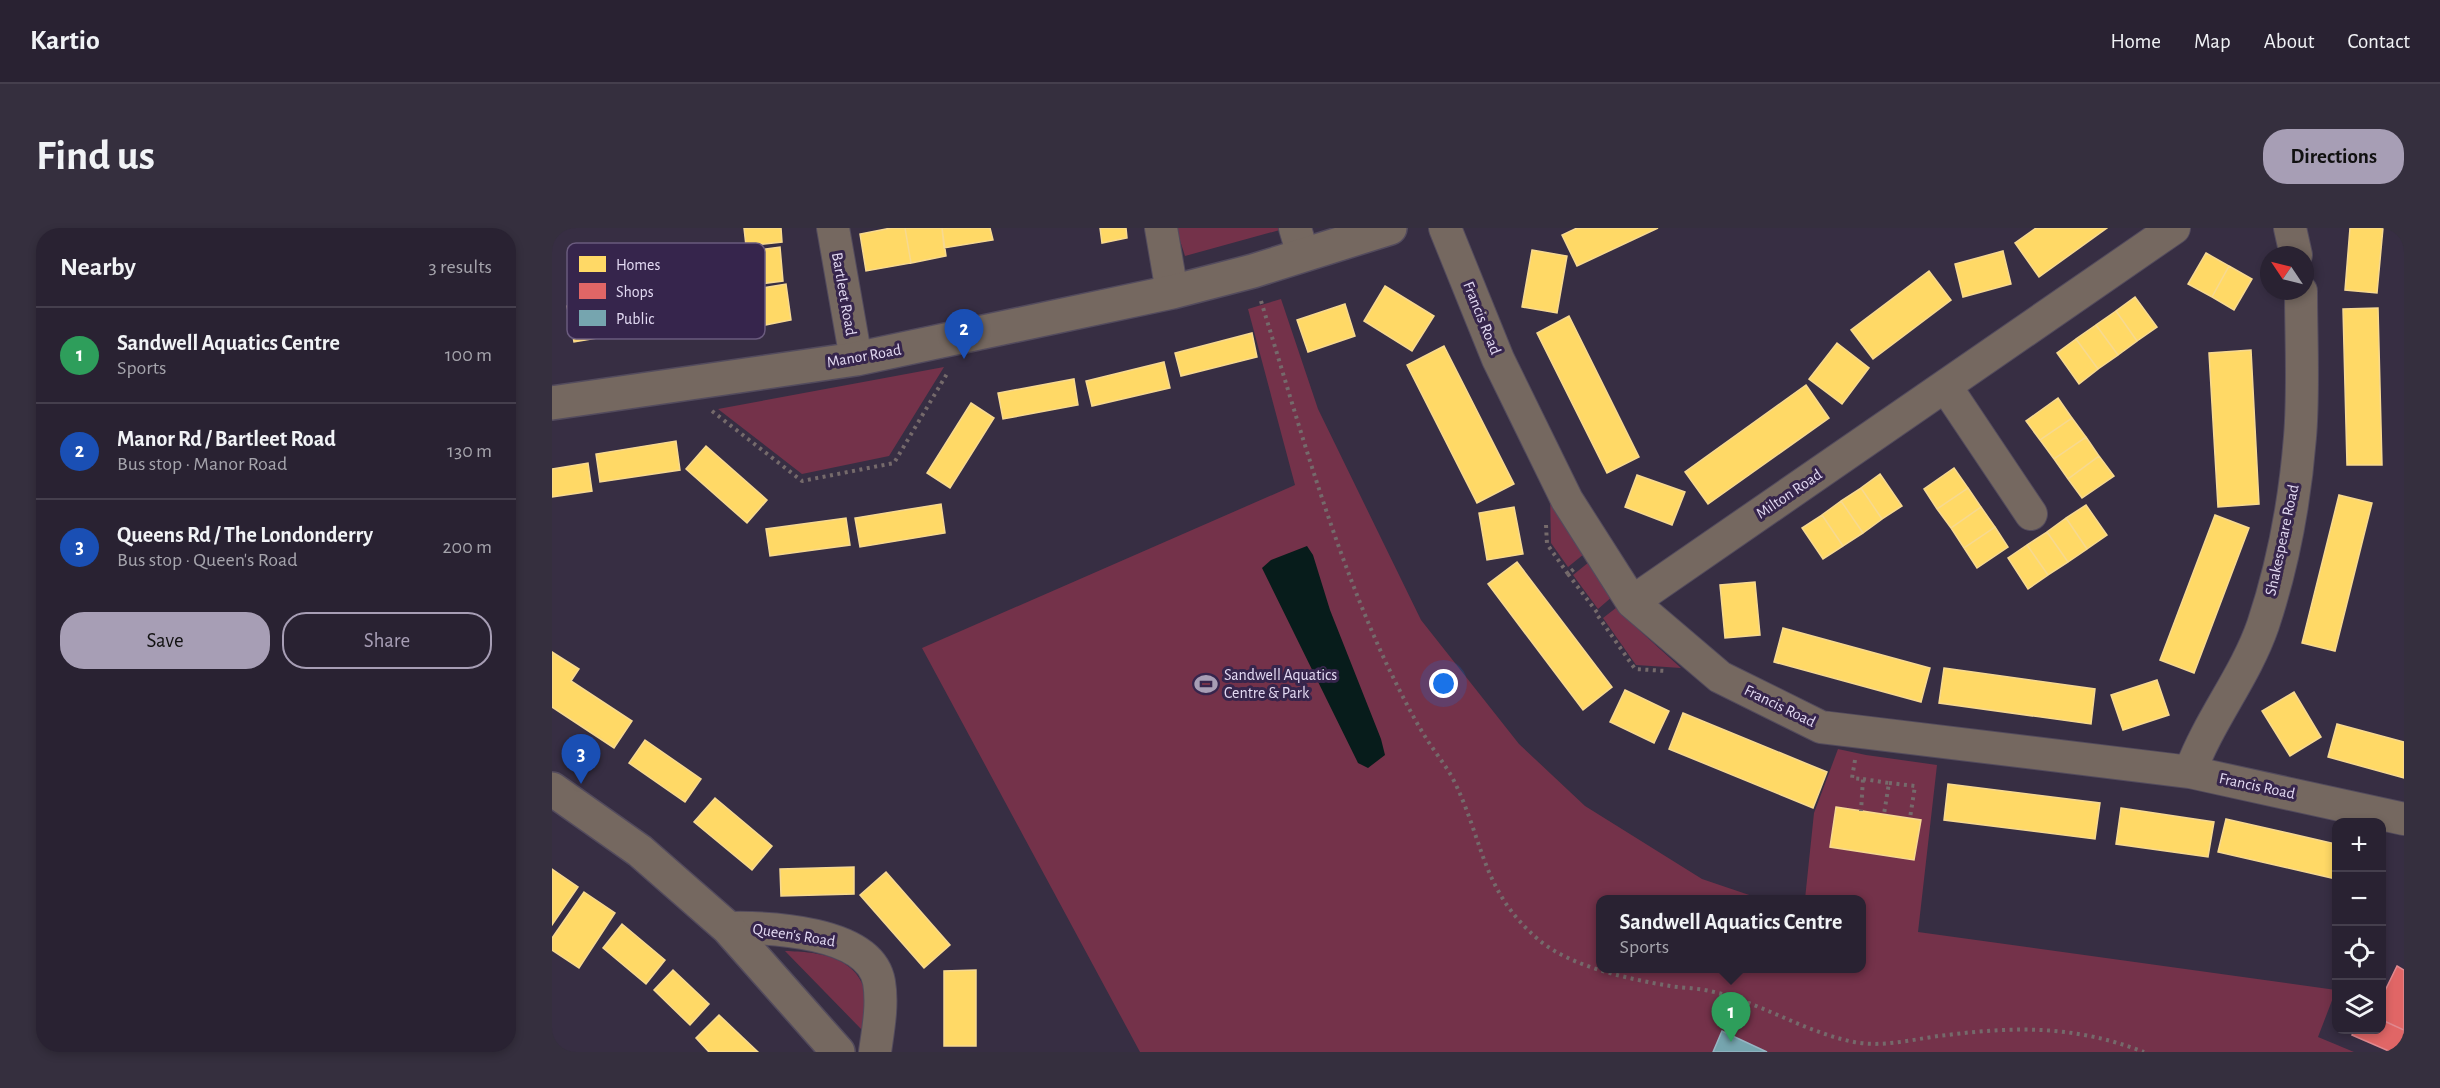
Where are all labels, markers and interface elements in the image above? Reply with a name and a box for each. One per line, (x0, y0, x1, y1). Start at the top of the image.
text: Kartio (30, 27, 100, 55)
text: Home (2110, 31, 2161, 52)
text: Map (2194, 31, 2231, 52)
text: About (2264, 31, 2314, 52)
text: Contact (2347, 31, 2410, 52)
button: Directions (2263, 129, 2404, 184)
text: Find us (36, 135, 155, 177)
legend (567, 243, 765, 339)
north arrow (2260, 246, 2314, 300)
street label: Bartleet Road (829, 251, 859, 337)
text: Nearby (60, 254, 136, 280)
text: 3 results (428, 257, 492, 277)
text: Homes (616, 257, 660, 273)
street label: Francis Road (1460, 279, 1504, 357)
text: Shops (616, 284, 654, 300)
pin: 2 (944, 310, 984, 359)
text: Public (616, 311, 654, 327)
text: Sandwell Aquatics Centre (117, 332, 340, 354)
street label: Manor Road (826, 342, 902, 370)
text: 1 (76, 345, 83, 365)
text: 100 m (445, 345, 492, 365)
text: Sports (117, 358, 166, 378)
text: Manor Rd / Bartleet Road (117, 428, 336, 450)
text: 2 (75, 441, 84, 461)
text: 130 m (447, 441, 492, 461)
text: Bus stop · Manor Road (117, 454, 287, 474)
street label: Milton Road (1753, 466, 1825, 522)
street label: Shakespeare Road (2262, 483, 2302, 597)
text: Queens Rd / The Londonderry (117, 524, 373, 546)
text: 3 (75, 537, 84, 557)
text: 200 m (442, 537, 492, 557)
text: Bus stop · Queen's Road (117, 550, 298, 570)
button: Save (60, 612, 270, 669)
button: Share (282, 612, 492, 669)
place label: Sandwell Aquatics Centre & Park (1224, 667, 1337, 701)
your location (1429, 669, 1458, 698)
sports icon: Sandwell Aquatics Centre & Park (1193, 671, 1219, 697)
street label: Francis Road (1742, 682, 1818, 730)
pin: 3 (561, 734, 600, 784)
street label: Francis Road (2218, 770, 2296, 802)
map controls (2332, 818, 2386, 1034)
button: + (2332, 818, 2386, 872)
button: − (2332, 872, 2386, 926)
popup (1596, 895, 1866, 973)
text: Sandwell Aquatics Centre (1620, 911, 1842, 933)
street label: Queen's Road (751, 921, 836, 950)
button: locate (2332, 926, 2386, 980)
text: Sports (1620, 937, 1669, 957)
button: layers (2332, 980, 2386, 1034)
pin: 1 (1712, 992, 1750, 1042)

